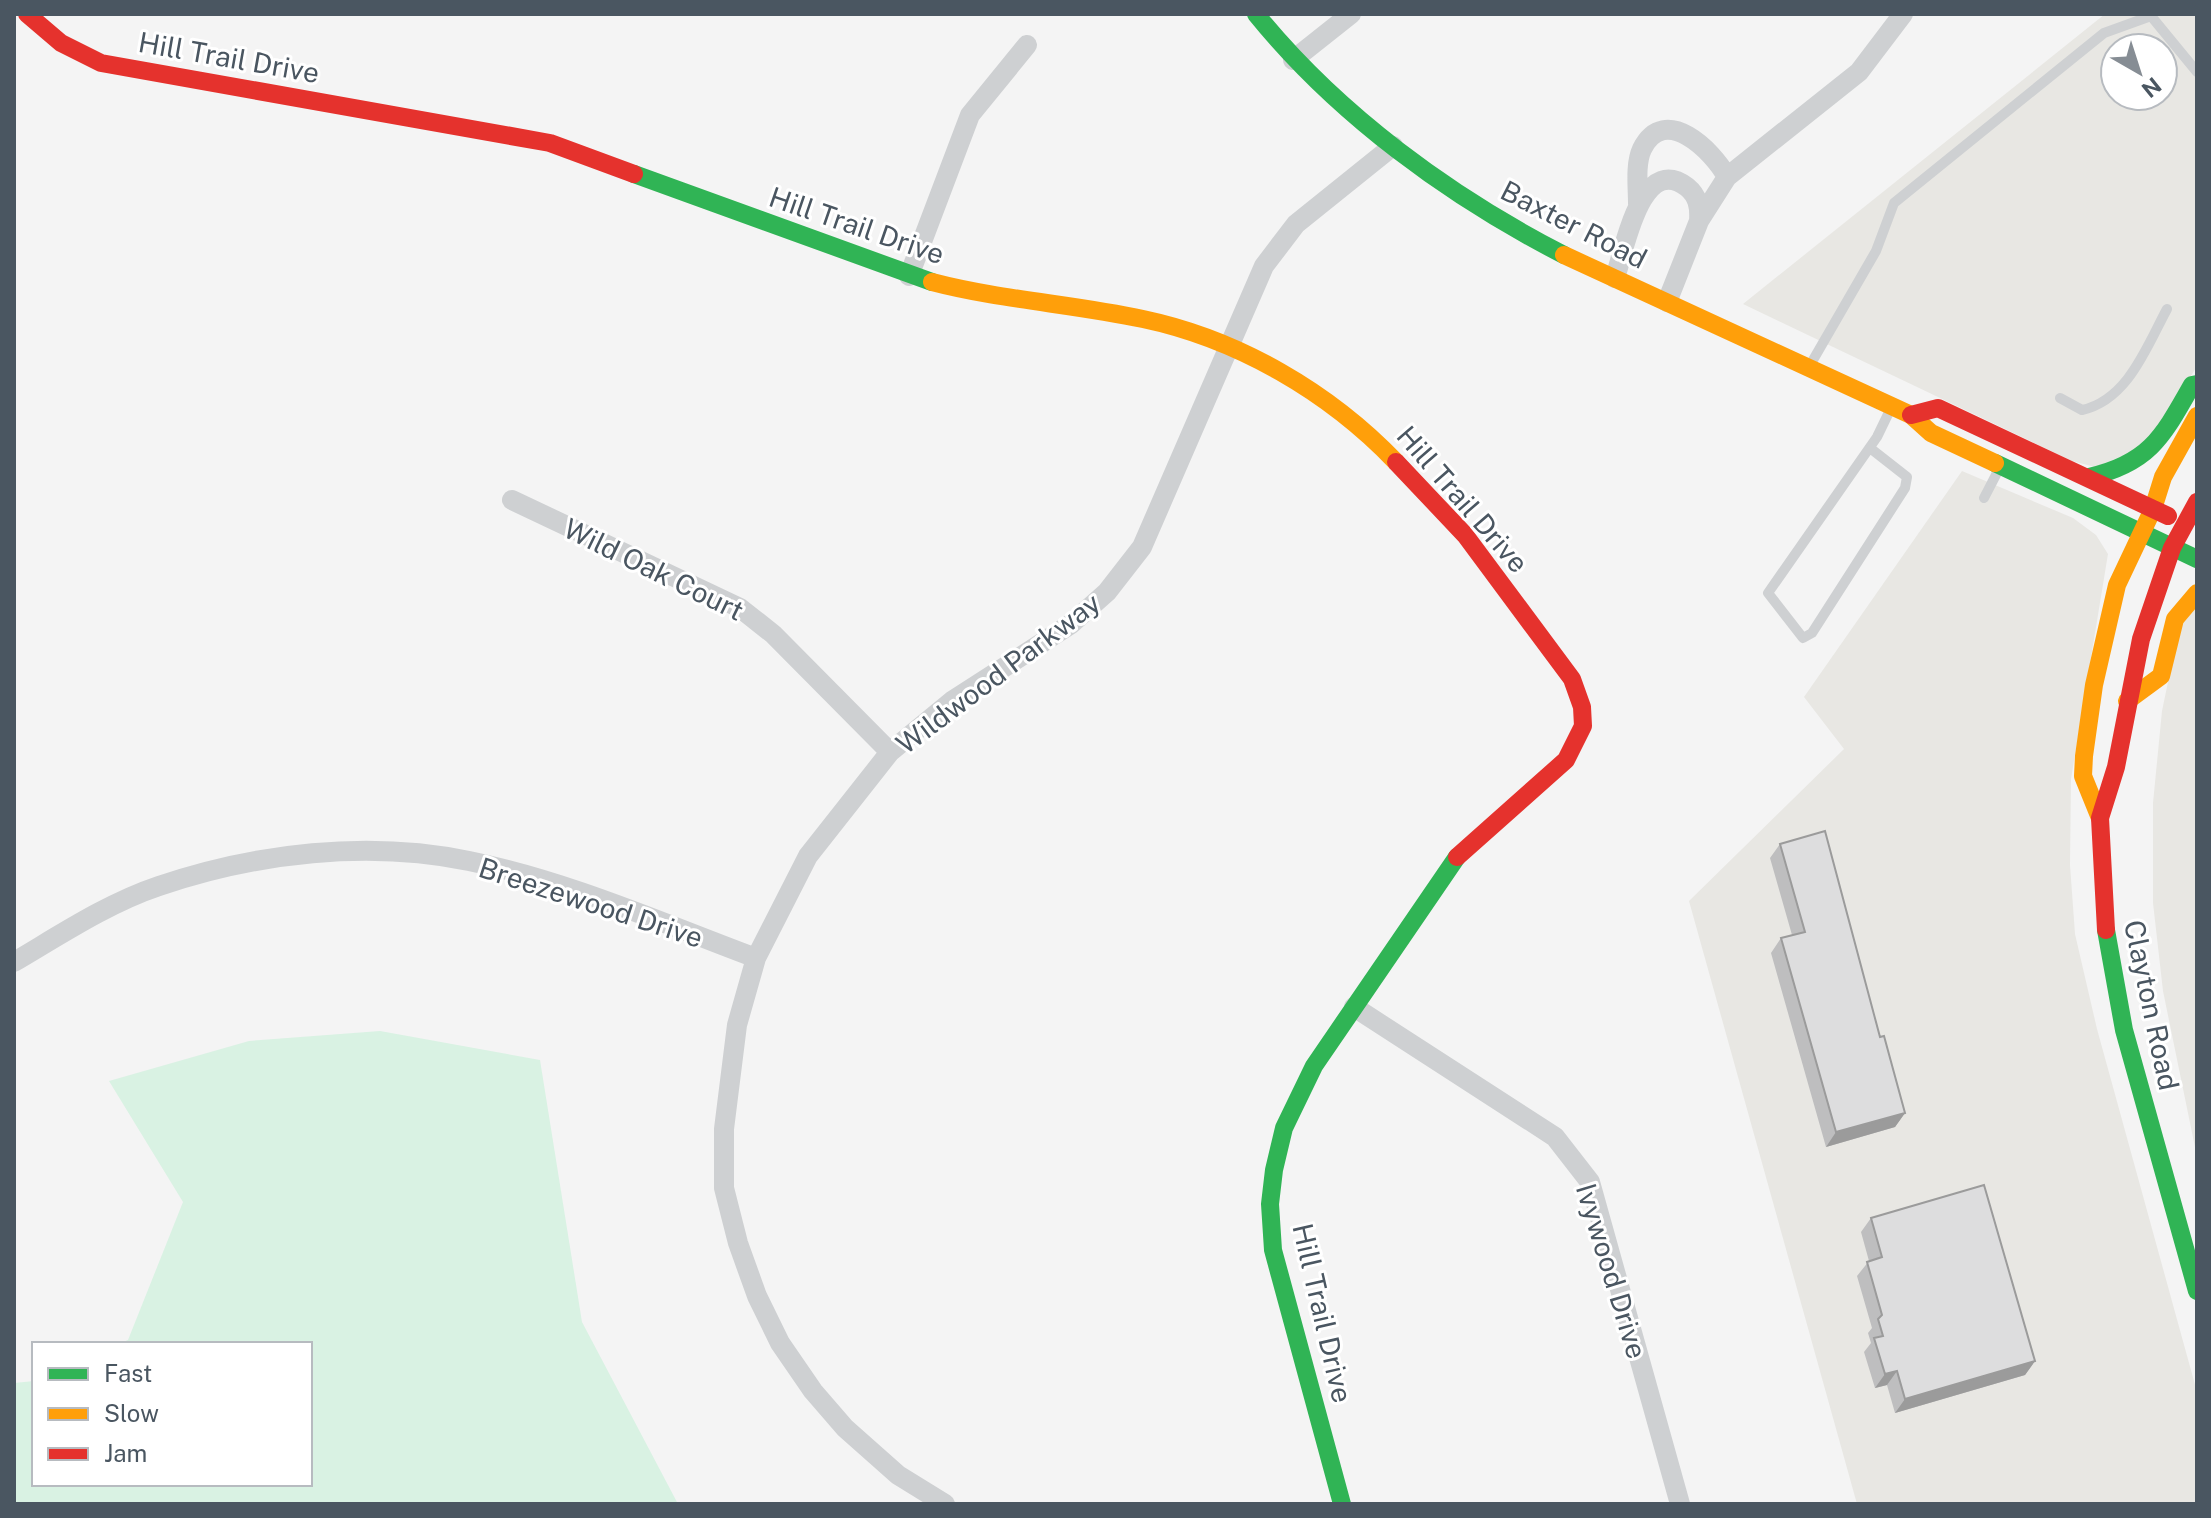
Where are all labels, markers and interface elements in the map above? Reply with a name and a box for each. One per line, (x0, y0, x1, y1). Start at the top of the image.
street label: Hill Trail Drive (136, 25, 322, 89)
north arrow (2099, 32, 2179, 112)
text: N (2137, 72, 2166, 103)
street label: Baxter Road (1495, 173, 1653, 275)
street label: Hill Trail Drive (765, 180, 949, 270)
street label: Hill Trail Drive (1391, 419, 1535, 579)
street label: Wild Oak Court (559, 511, 749, 627)
street label: Wildwood Parkway (890, 586, 1106, 760)
street label: Breezewood Drive (475, 850, 707, 954)
street label: Clayton Road (2118, 917, 2186, 1093)
street label: Ivywood Drive (1570, 1179, 1654, 1363)
street label: Hill Trail Drive (1286, 1220, 1360, 1406)
legend (32, 1342, 312, 1486)
text: Fast (104, 1359, 152, 1387)
text: Slow (104, 1399, 159, 1427)
text: Jam (104, 1439, 147, 1467)

